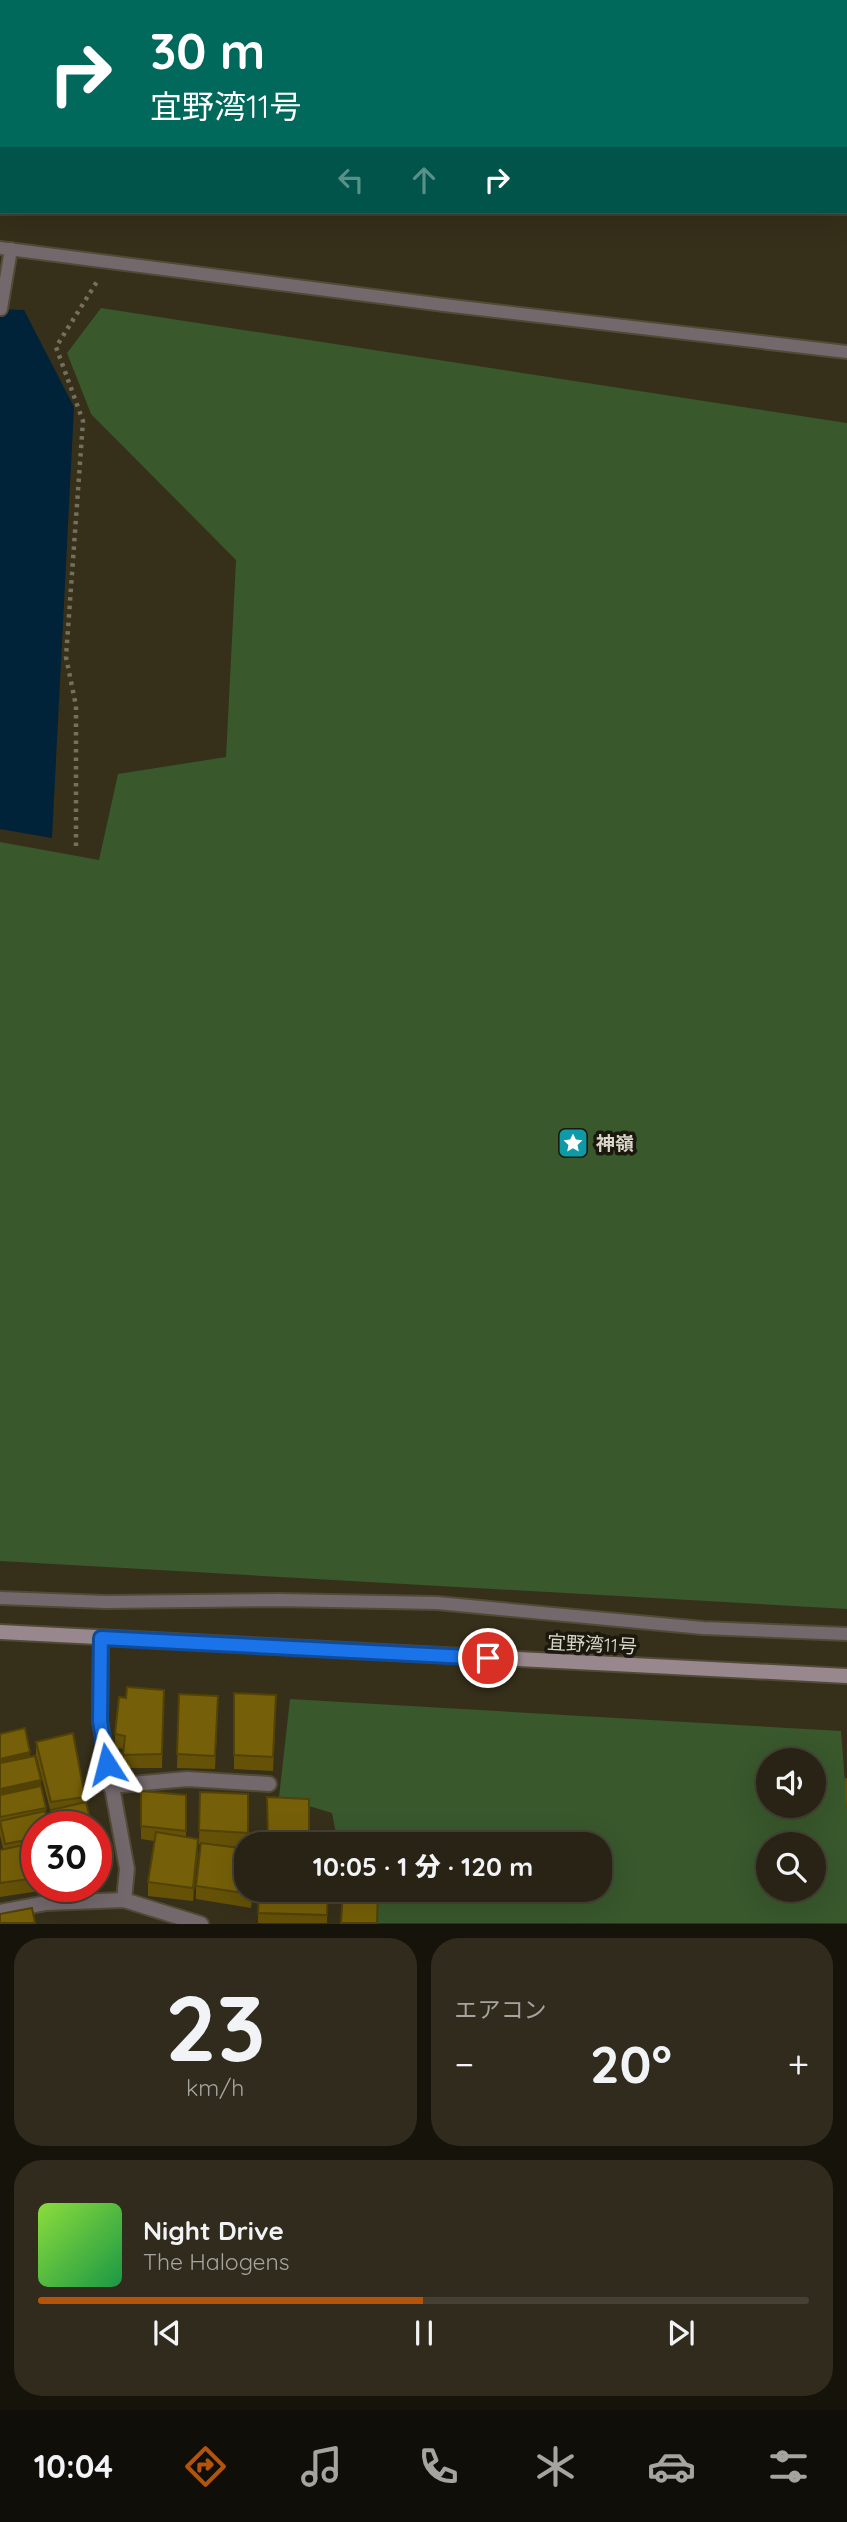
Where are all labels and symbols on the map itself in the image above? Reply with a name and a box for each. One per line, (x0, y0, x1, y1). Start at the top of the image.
place icon: 神嶺 (556, 1126, 590, 1160)
place label: 神嶺 (596, 1131, 634, 1155)
pin (458, 1628, 518, 1688)
street label: 宜野湾11号 (546, 1630, 638, 1658)
position arrow (70, 1727, 144, 1801)
speed limit sign: 30 (21, 1811, 112, 1902)

